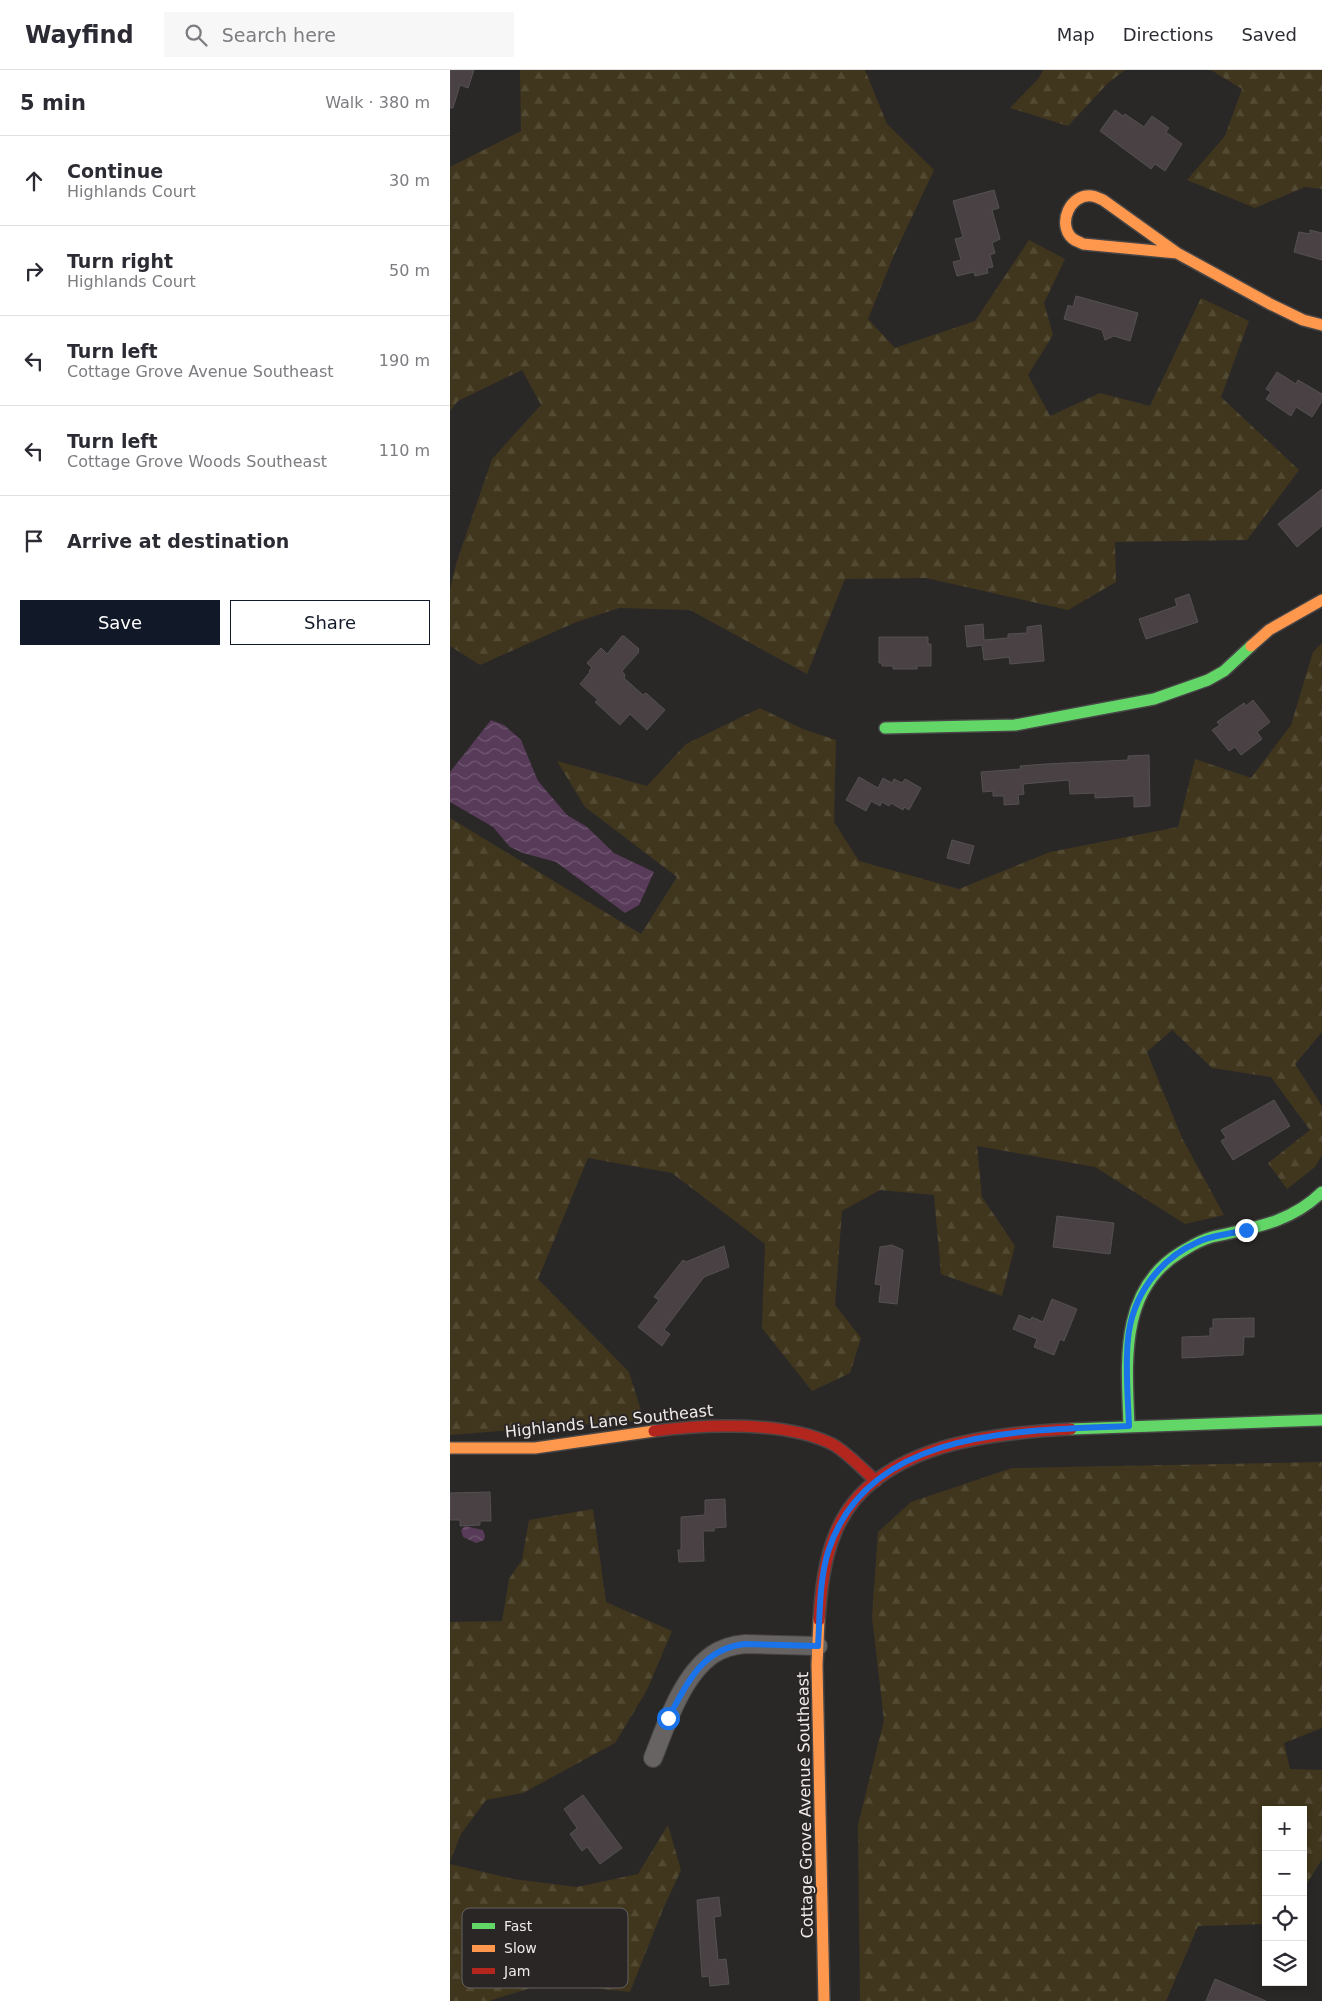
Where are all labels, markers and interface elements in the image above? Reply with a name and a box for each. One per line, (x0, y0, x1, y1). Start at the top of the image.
search box (164, 12, 514, 57)
text: Wayfind (25, 21, 134, 49)
icon: search (182, 21, 210, 49)
text: Search here (222, 24, 336, 46)
text: Map (1057, 24, 1095, 45)
text: Directions (1123, 24, 1213, 45)
text: Saved (1241, 24, 1297, 45)
text: 5 min (20, 91, 86, 115)
text: Walk · 380 m (325, 93, 430, 112)
text: Continue (67, 160, 163, 182)
icon: ahead (20, 167, 48, 195)
text: 30 m (389, 171, 430, 190)
text: Highlands Court (67, 182, 196, 201)
text: Turn right (67, 250, 173, 272)
icon: right (20, 257, 48, 285)
text: 50 m (389, 261, 430, 280)
text: Highlands Court (67, 272, 196, 291)
text: Turn left (67, 340, 158, 362)
icon: left (20, 347, 48, 375)
text: 190 m (379, 351, 430, 370)
text: Cottage Grove Avenue Southeast (67, 362, 334, 381)
text: Turn left (67, 430, 158, 452)
icon: left (20, 437, 48, 465)
text: 110 m (379, 441, 430, 460)
text: Cottage Grove Woods Southeast (67, 452, 327, 471)
icon: arrive (20, 527, 48, 555)
text: Arrive at destination (67, 530, 289, 552)
button: Save (20, 600, 220, 645)
button: Share (230, 600, 430, 645)
route end (1235, 1219, 1258, 1242)
street label: Highlands Lane Southeast (504, 1401, 714, 1441)
street label: Cottage Grove Avenue Southeast (793, 1672, 817, 1938)
route start (657, 1707, 680, 1730)
map controls (1262, 1806, 1307, 1986)
button: + (1262, 1806, 1307, 1851)
button: − (1262, 1851, 1307, 1896)
button: locate (1262, 1896, 1307, 1941)
legend (462, 1908, 628, 1988)
text: Fast (504, 1918, 533, 1934)
text: Slow (504, 1940, 537, 1956)
button: layers (1262, 1941, 1307, 1986)
text: Jam (503, 1963, 530, 1979)

